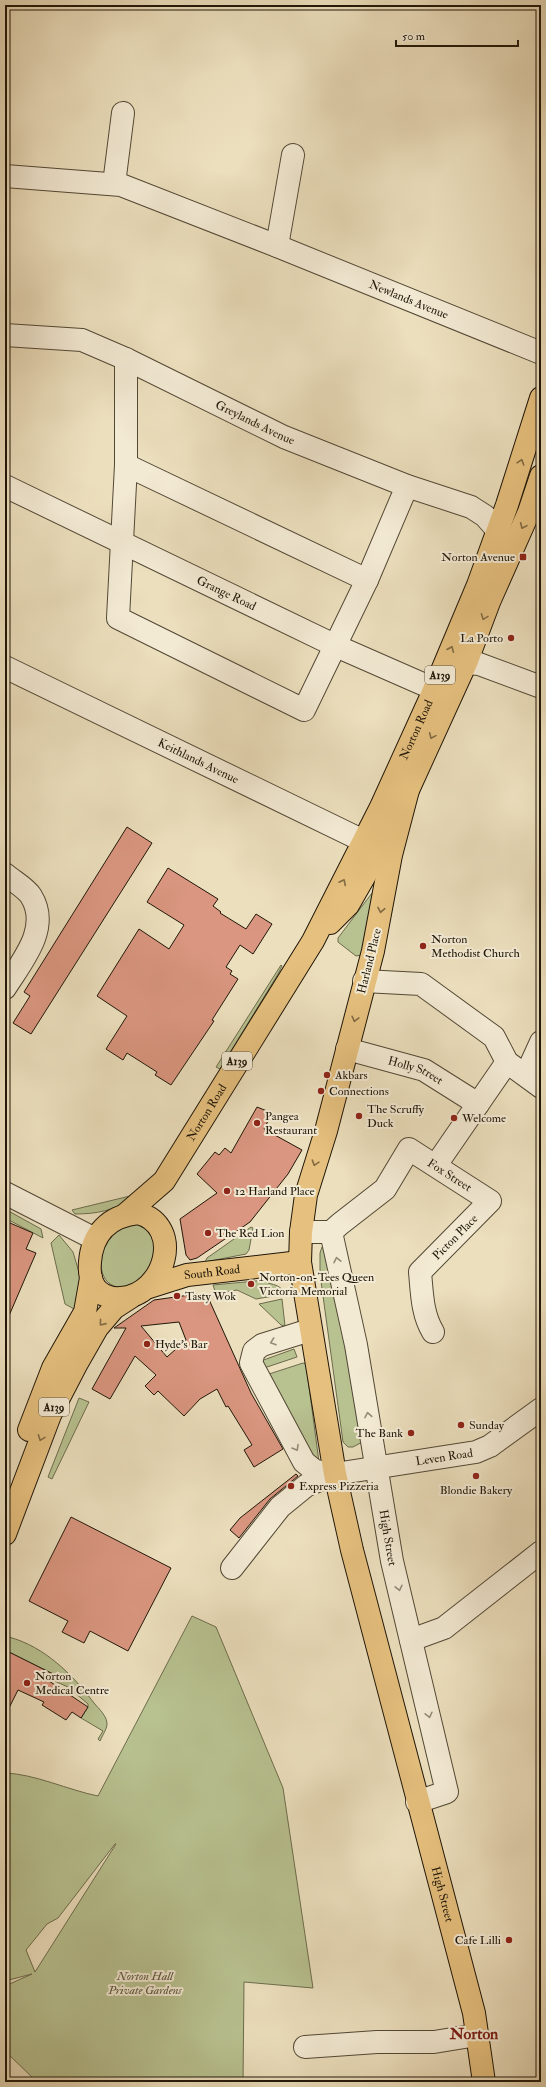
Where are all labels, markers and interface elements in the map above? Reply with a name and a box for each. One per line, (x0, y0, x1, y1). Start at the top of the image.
scale bar (396, 22, 518, 48)
text: 50 m (402, 29, 426, 44)
street label: Newlands Avenue (367, 277, 450, 323)
street label: Greylands Avenue (213, 397, 297, 448)
one-way arrow (516, 459, 525, 466)
one-way arrow (520, 522, 528, 530)
place label: Norton Avenue (441, 550, 515, 565)
marker: Norton Avenue (518, 552, 528, 562)
street label: Grange Road (194, 573, 259, 614)
one-way arrow (480, 614, 488, 621)
place label: La Porto (460, 631, 503, 646)
marker: La Porto (506, 633, 516, 643)
one-way arrow (446, 646, 454, 654)
road number: A139 (425, 666, 455, 684)
street label: Norton Road (396, 697, 437, 762)
one-way arrow (429, 732, 437, 740)
street label: Keithlands Avenue (155, 735, 241, 787)
one-way arrow (338, 878, 346, 886)
one-way arrow (377, 907, 386, 913)
street label: Harland Place (354, 927, 385, 995)
place label: Norton Methodist Church (431, 932, 520, 961)
marker: Norton Methodist Church (418, 941, 428, 951)
one-way arrow (351, 1015, 360, 1022)
road number: A139 (222, 1052, 252, 1070)
street label: Holly Street (386, 1054, 446, 1088)
place label: Akbars (334, 1068, 368, 1083)
marker: Akbars (322, 1070, 332, 1080)
street label: Norton Road (184, 1081, 230, 1144)
place label: Connections (329, 1084, 389, 1099)
marker: Connections (316, 1086, 326, 1096)
place label: The Scruffy Duck (367, 1102, 425, 1131)
place label: Pangea Restaurant (265, 1109, 317, 1138)
marker: The Scruffy Duck (354, 1111, 364, 1121)
place label: Welcome (461, 1111, 506, 1126)
marker: Welcome (449, 1113, 459, 1123)
marker: Pangea Restaurant (252, 1118, 262, 1128)
street label: Fox Street (424, 1156, 474, 1195)
one-way arrow (312, 1159, 320, 1166)
place label: 12 Harland Place (235, 1184, 315, 1199)
marker: 12 Harland Place (222, 1186, 232, 1196)
street label: Picton Place (429, 1211, 481, 1263)
place label: The Red Lion (216, 1226, 284, 1241)
marker: The Red Lion (203, 1228, 213, 1238)
one-way arrow (334, 1257, 342, 1263)
street label: South Road (183, 1262, 241, 1283)
place label: Norton-on-Tees Queen Victoria Memorial (259, 1270, 374, 1299)
marker: Norton-on-Tees Queen Victoria Memorial (246, 1279, 256, 1289)
place label: Tasty Wok (185, 1289, 236, 1304)
marker: Tasty Wok (172, 1291, 182, 1301)
one-way arrow (99, 1318, 106, 1325)
place label: Hyde's Bar (155, 1337, 208, 1352)
one-way arrow (270, 1337, 277, 1345)
marker: Hyde's Bar (142, 1339, 152, 1349)
road number: A139 (39, 1398, 69, 1416)
one-way arrow (364, 1412, 373, 1418)
place label: Sunday (469, 1418, 505, 1433)
marker: Sunday (456, 1420, 466, 1430)
place label: The Bank (356, 1426, 403, 1441)
marker: The Bank (406, 1428, 416, 1438)
one-way arrow (38, 1434, 46, 1441)
one-way arrow (291, 1444, 298, 1451)
street label: Leven Road (415, 1446, 474, 1469)
marker: Blondie Bakery (471, 1471, 481, 1481)
place label: Express Pizzeria (299, 1479, 380, 1494)
marker: Express Pizzeria (286, 1481, 296, 1491)
place label: Blondie Bakery (440, 1483, 513, 1498)
street label: High Street (376, 1508, 400, 1567)
one-way arrow (394, 1585, 403, 1592)
place label: Norton Medical Centre (35, 1669, 109, 1698)
marker: Norton Medical Centre (22, 1678, 32, 1688)
one-way arrow (424, 1711, 433, 1718)
street label: High Street (428, 1865, 457, 1924)
place label: Cafe Lilli (455, 1933, 501, 1948)
marker: Cafe Lilli (504, 1935, 514, 1945)
park label: Norton Hall Private Gardens (107, 1969, 182, 1998)
district label: Norton (449, 2024, 499, 2044)

